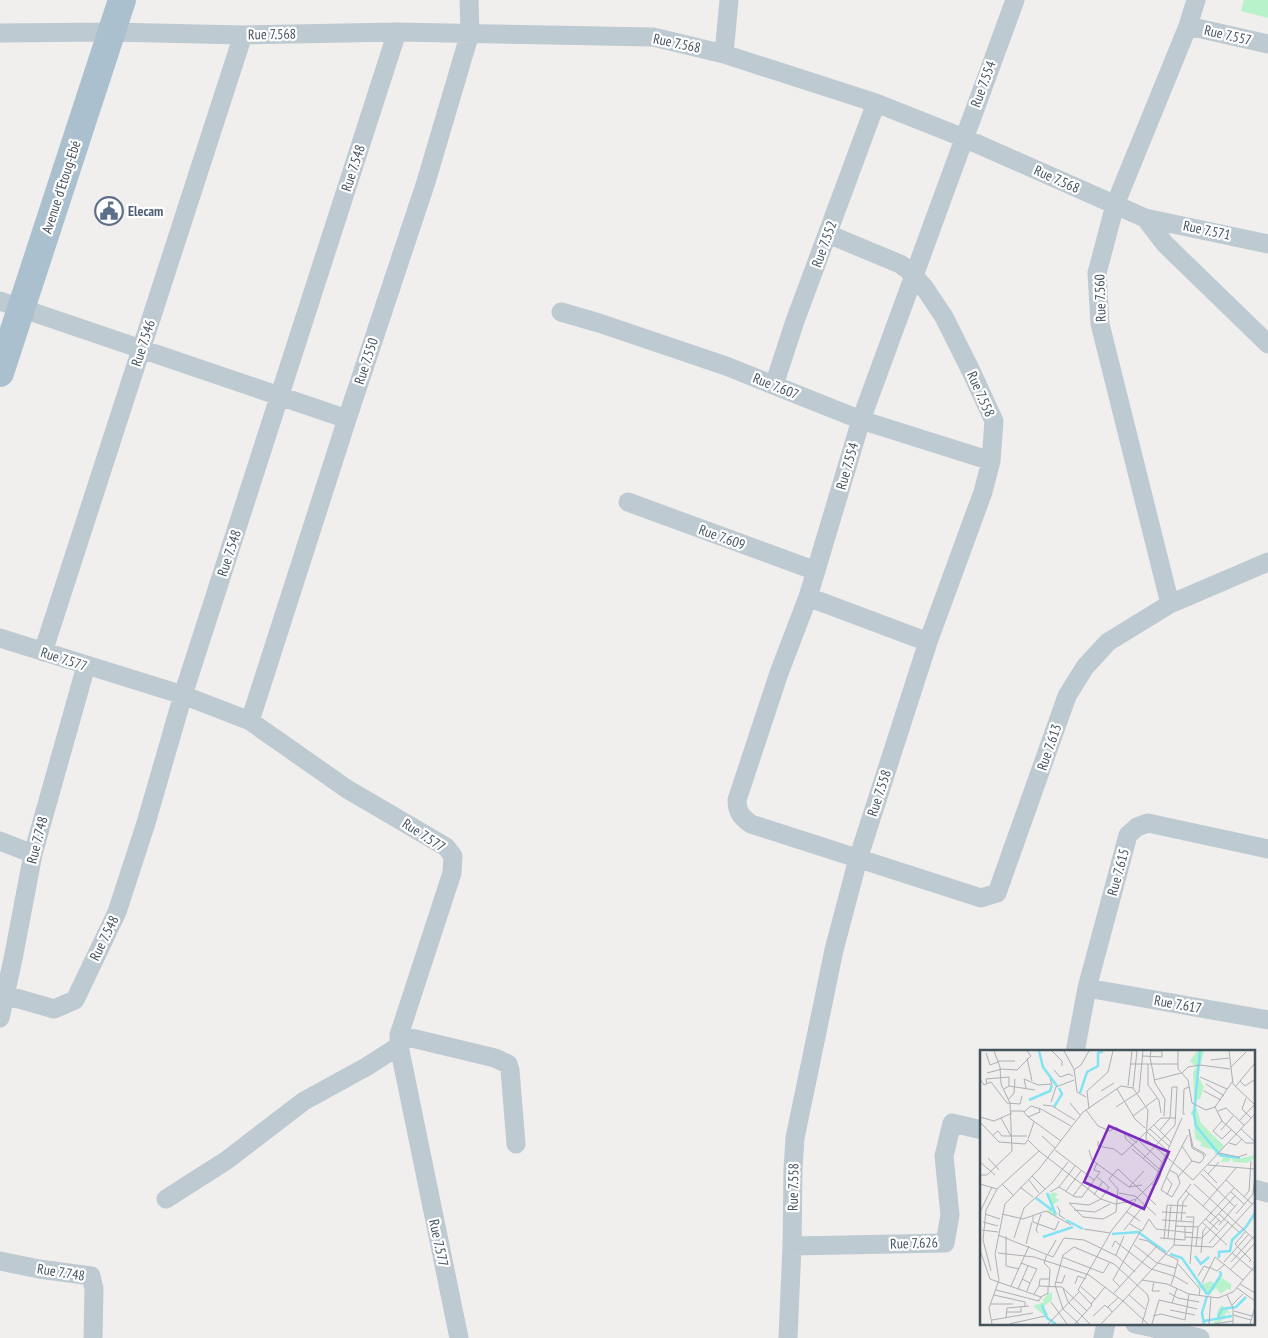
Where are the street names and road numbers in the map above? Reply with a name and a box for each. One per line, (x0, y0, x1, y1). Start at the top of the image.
street label: Rue 7.557 (1203, 21, 1253, 49)
street label: Rue 7.568 (248, 25, 296, 43)
street label: Rue 7.568 (652, 29, 702, 57)
street label: Rue 7.554 (966, 58, 1000, 110)
street label: Avenue d'Etoug-Ebé (37, 138, 85, 236)
street label: Rue 7.548 (337, 142, 369, 194)
street label: Rue 7.568 (1031, 161, 1083, 197)
street label: Rue 7.571 (1182, 216, 1232, 244)
street label: Rue 7.552 (807, 218, 841, 270)
street label: Rue 7.560 (1090, 274, 1110, 322)
street label: Rue 7.546 (127, 317, 159, 369)
street label: Rue 7.550 (350, 335, 382, 387)
street label: Rue 7.558 (963, 368, 999, 420)
street label: Rue 7.607 (750, 369, 802, 403)
street label: Rue 7.554 (832, 440, 862, 492)
street label: Rue 7.609 (696, 520, 748, 554)
street label: Rue 7.548 (213, 527, 245, 579)
street label: Rue 7.577 (38, 643, 90, 675)
street label: Rue 7.613 (1033, 721, 1065, 773)
street label: Rue 7.558 (863, 767, 895, 819)
street label: Rue 7.577 (399, 814, 449, 856)
street label: Rue 7.748 (22, 815, 52, 865)
street label: Rue 7.615 (1103, 846, 1133, 898)
street label: Rue 7.548 (85, 912, 123, 964)
street label: Rue 7.617 (1153, 991, 1203, 1017)
street label: Rue 7.558 (784, 1163, 802, 1211)
street label: Rue 7.577 (425, 1218, 453, 1268)
street label: Rue 7.626 (890, 1233, 938, 1253)
street label: Rue 7.748 (36, 1259, 86, 1285)

